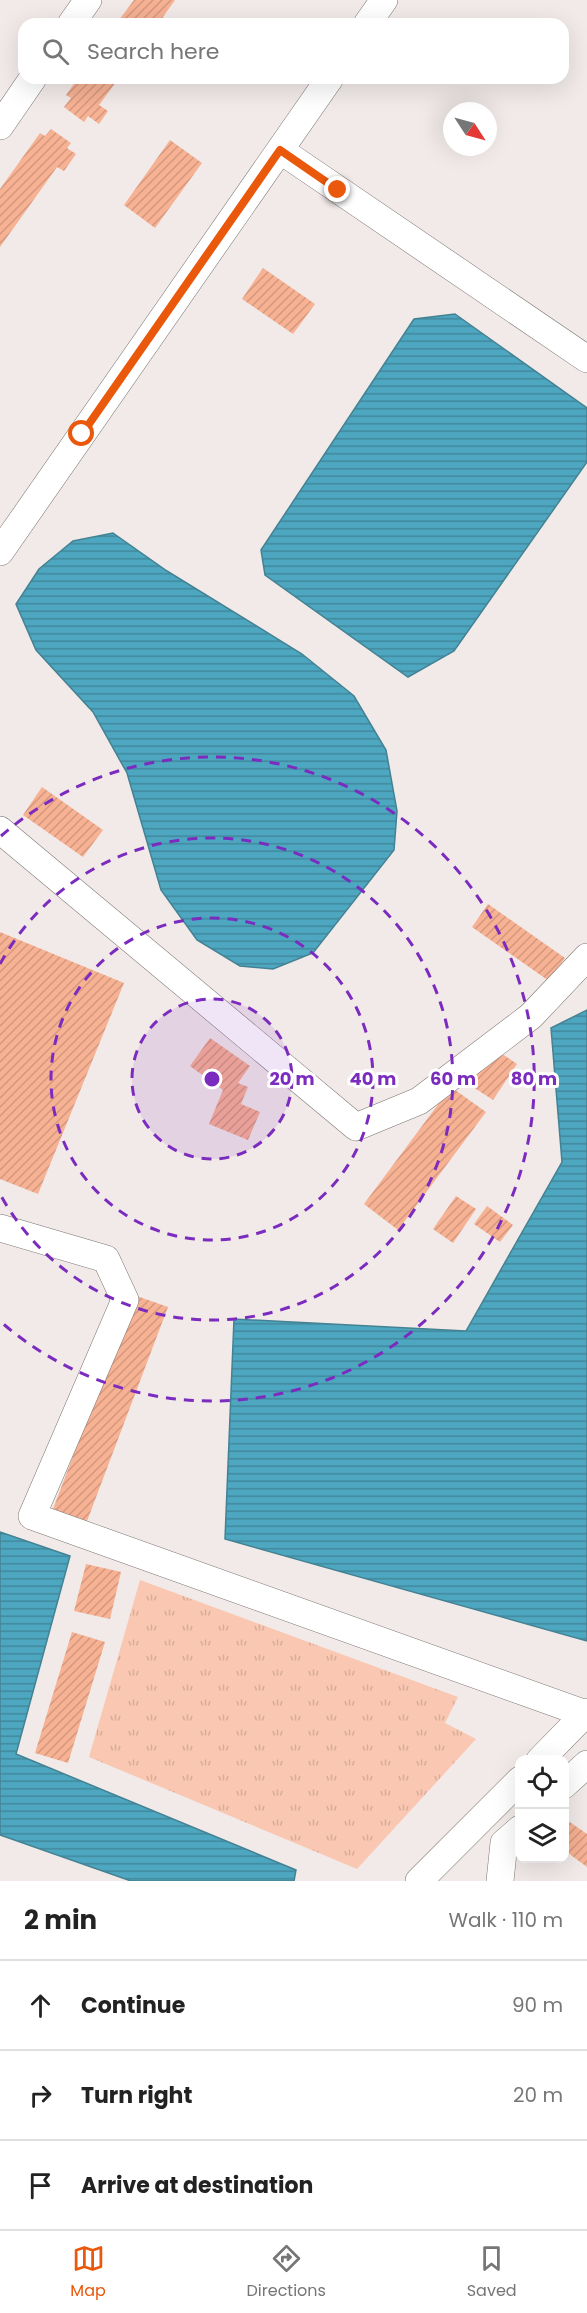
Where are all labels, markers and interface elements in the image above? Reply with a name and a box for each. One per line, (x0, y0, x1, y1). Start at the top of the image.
search box (18, 18, 569, 84)
icon: search (39, 35, 72, 68)
text: Search here (87, 36, 220, 67)
north arrow (443, 102, 497, 156)
route end (324, 176, 350, 202)
route start (68, 420, 94, 446)
text: 20 m (270, 1066, 314, 1091)
text: 40 m (350, 1066, 396, 1091)
text: 60 m (430, 1066, 476, 1091)
text: 80 m (511, 1066, 557, 1091)
centre of rings (202, 1069, 222, 1089)
map controls (515, 1755, 569, 1863)
button: locate (515, 1755, 569, 1809)
button: layers (515, 1809, 569, 1863)
text: 2 min (24, 1902, 97, 1938)
text: Walk · 110 m (449, 1906, 563, 1934)
icon: ahead (24, 1989, 57, 2022)
text: Continue (81, 1990, 185, 2021)
text: 90 m (512, 1991, 563, 2019)
icon: right (24, 2079, 57, 2112)
text: Turn right (81, 2080, 192, 2111)
text: 20 m (513, 2081, 563, 2109)
icon: arrive (24, 2169, 57, 2202)
text: Arrive at destination (81, 2170, 313, 2201)
tab: Map (70, 2242, 106, 2303)
tab: Directions (247, 2242, 326, 2303)
tab: Saved (467, 2242, 517, 2303)

